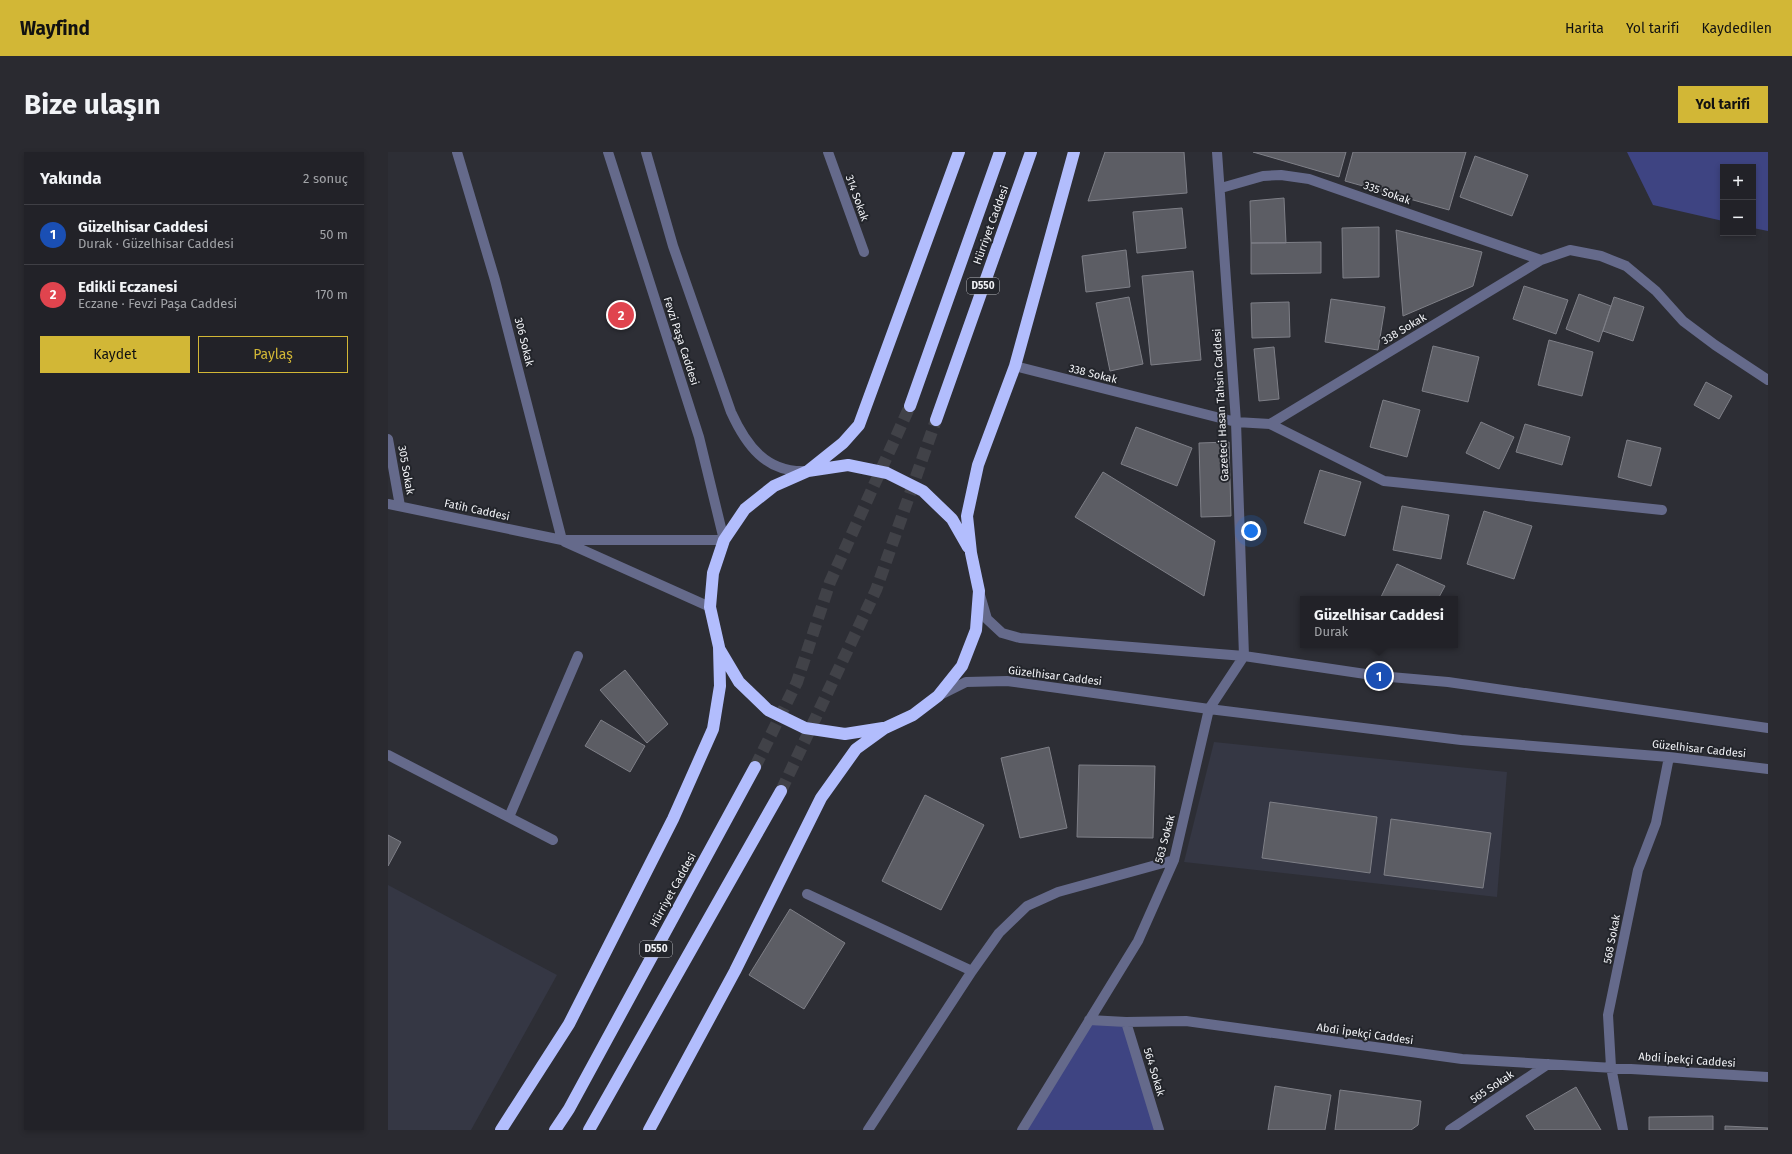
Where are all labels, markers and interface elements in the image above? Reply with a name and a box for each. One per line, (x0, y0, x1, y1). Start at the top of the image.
text: Wayfind (20, 17, 90, 40)
text: Harita (1565, 20, 1604, 37)
text: Yol tarifi (1626, 20, 1679, 37)
text: Kaydedilen (1701, 20, 1772, 37)
button: Yol tarifi (1678, 86, 1768, 123)
text: Bize ulaşın (24, 88, 161, 121)
map controls (1720, 164, 1756, 236)
button: + (1720, 164, 1756, 200)
text: Yakında (40, 168, 101, 189)
text: 2 sonuç (303, 171, 348, 186)
street label: 314 Sokak (843, 173, 871, 223)
street label: 335 Sokak (1362, 179, 1413, 207)
street label: Hürriyet Caddesi (971, 184, 1011, 266)
button: − (1720, 200, 1756, 236)
text: Güzelhisar Caddesi (78, 218, 208, 236)
text: 1 (50, 227, 56, 242)
text: 50 m (320, 227, 348, 242)
text: Durak · Güzelhisar Caddesi (78, 236, 234, 251)
text: Edikli Eczanesi (78, 278, 177, 296)
road number: D550 (967, 278, 999, 294)
text: 2 (50, 287, 56, 302)
text: 170 m (315, 287, 348, 302)
street label: Fevzi Paşa Caddesi (661, 295, 701, 387)
text: Eczane · Fevzi Paşa Caddesi (78, 296, 237, 311)
pin: 2 (608, 300, 634, 330)
street label: 338 Sokak (1379, 311, 1429, 347)
street label: 306 Sokak (512, 316, 536, 368)
street label: Gazeteci Hasan Tahsin Caddesi (1211, 328, 1231, 482)
button: Kaydet (40, 336, 190, 373)
button: Paylaş (198, 336, 348, 373)
street label: 338 Sokak (1067, 362, 1119, 386)
street label: 305 Sokak (395, 444, 417, 496)
street label: Fatih Caddesi (443, 497, 511, 523)
your location (1241, 521, 1261, 541)
popup (1300, 596, 1458, 648)
text: Güzelhisar Caddesi (1314, 606, 1444, 624)
text: Durak (1314, 624, 1348, 639)
pin: 1 (1366, 661, 1392, 691)
street label: Güzelhisar Caddesi (1007, 664, 1103, 688)
street label: Güzelhisar Caddesi (1651, 738, 1747, 760)
street label: 563 Sokak (1152, 813, 1178, 864)
street label: Hürriyet Caddesi (647, 850, 699, 930)
street label: 568 Sokak (1601, 913, 1623, 965)
road number: D550 (640, 941, 672, 957)
street label: Abdi İpekçi Caddesi (1316, 1020, 1414, 1047)
street label: 564 Sokak (1141, 1046, 1168, 1098)
street label: Abdi İpekçi Caddesi (1638, 1049, 1736, 1070)
street label: 565 Sokak (1468, 1068, 1516, 1106)

